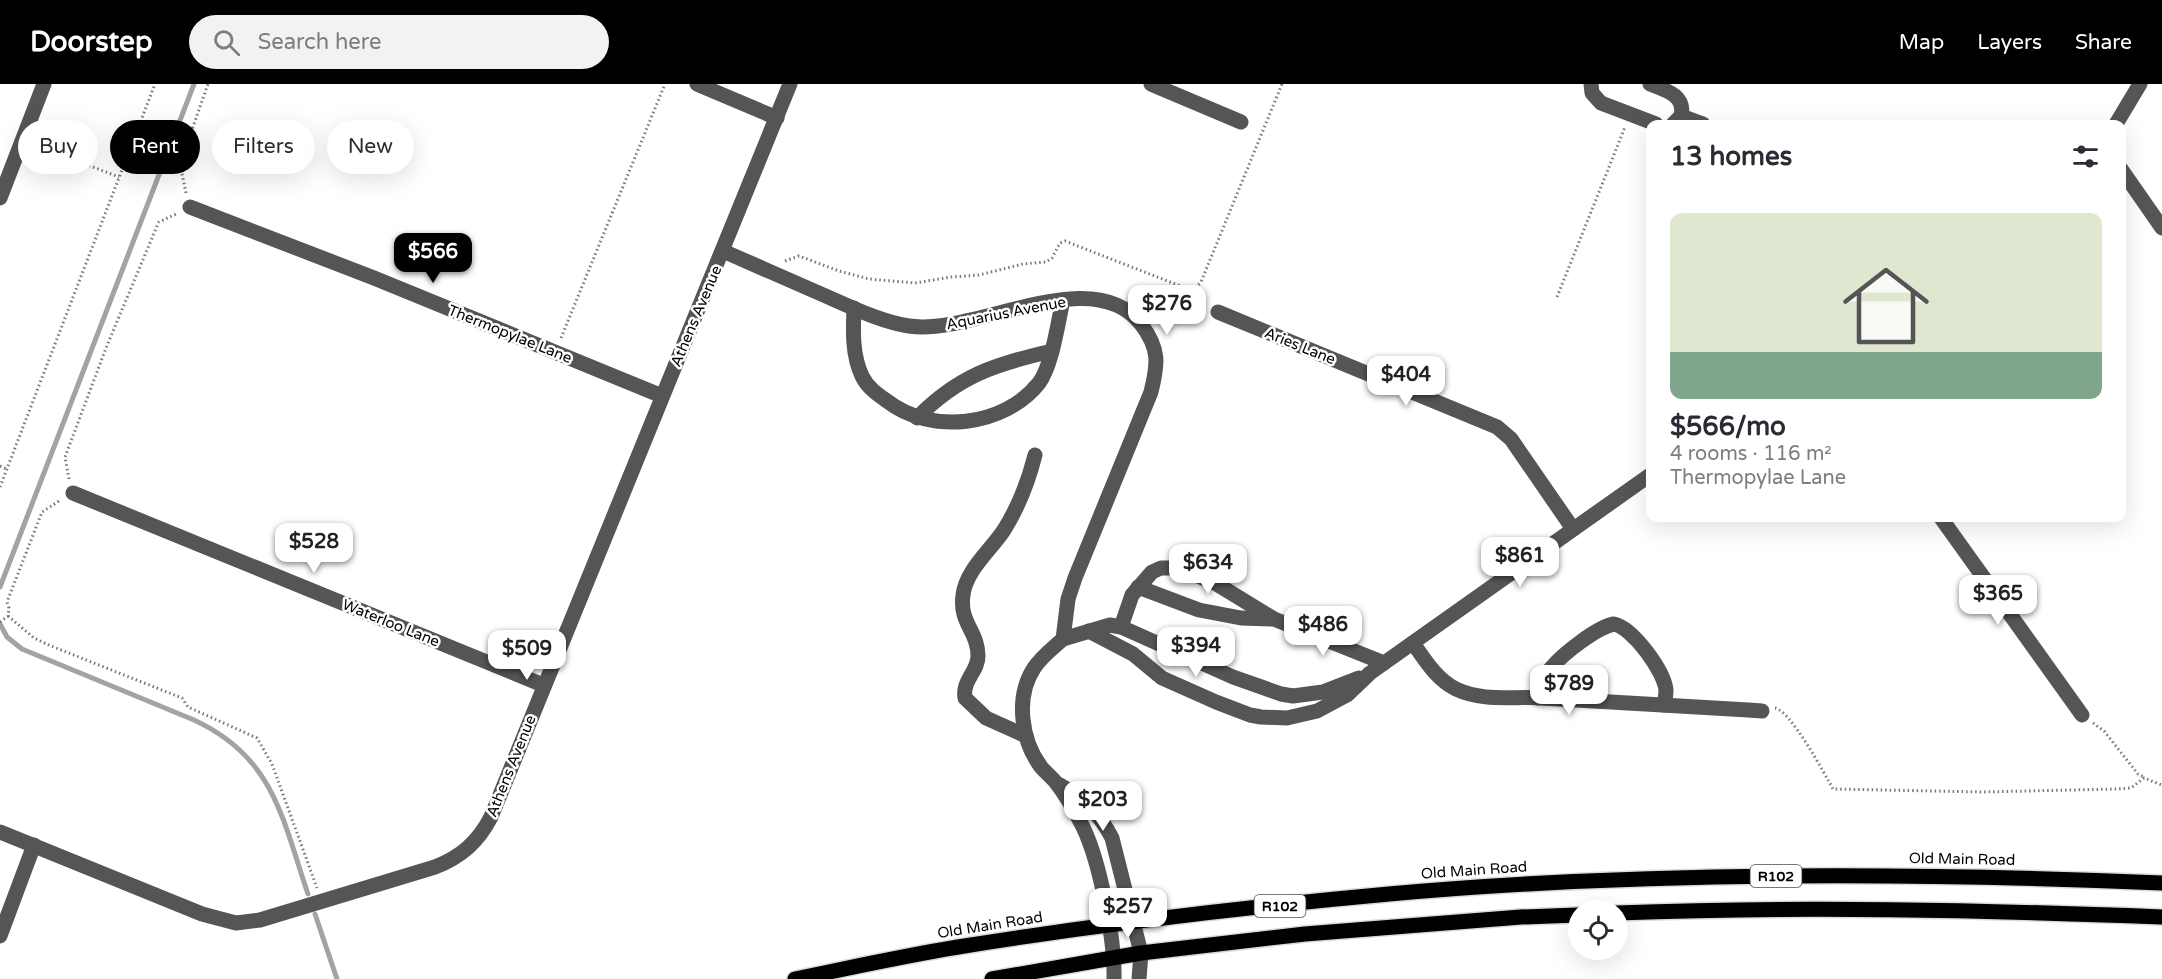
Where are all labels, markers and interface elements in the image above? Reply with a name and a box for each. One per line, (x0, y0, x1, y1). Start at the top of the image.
search box (189, 15, 609, 69)
text: Doorstep (30, 25, 153, 59)
icon: search (210, 26, 243, 59)
text: Search here (258, 29, 381, 55)
text: Map (1899, 30, 1944, 55)
text: Layers (1977, 30, 2042, 55)
text: Share (2075, 30, 2132, 55)
chip: Buy (18, 120, 98, 174)
chip: Rent (110, 120, 200, 174)
chip: Filters (212, 120, 315, 174)
chip: New (327, 120, 414, 174)
icon: filters (2069, 140, 2102, 173)
text: 13 homes (1670, 141, 1792, 172)
pin: $566 (397, 233, 469, 284)
text: $566 (408, 240, 458, 264)
icon: home (1832, 252, 1940, 360)
street label: Athens Avenue (667, 263, 725, 369)
pin: $276 (1131, 285, 1203, 336)
text: $276 (1142, 292, 1192, 316)
street label: Aquarius Avenue (945, 293, 1067, 333)
street label: Thermopylae Lane (445, 301, 575, 367)
street label: Aries Lane (1262, 324, 1338, 368)
pin: $404 (1370, 356, 1442, 407)
text: $404 (1381, 363, 1431, 387)
text: $566/mo (1670, 411, 1786, 442)
text: 4 rooms · 116 m² (1670, 442, 1832, 466)
text: Thermopylae Lane (1670, 466, 1846, 490)
pin: $528 (278, 523, 350, 574)
text: $528 (289, 530, 339, 554)
pin: $861 (1484, 537, 1556, 588)
pin: $634 (1172, 544, 1244, 595)
text: $861 (1495, 544, 1545, 568)
text: $634 (1183, 551, 1233, 575)
pin: $365 (1962, 575, 2034, 626)
text: $365 (1973, 582, 2023, 606)
street label: Waterloo Lane (340, 595, 442, 651)
pin: $486 (1287, 606, 1359, 657)
text: $486 (1298, 613, 1348, 637)
pin: $394 (1160, 627, 1232, 678)
pin: $509 (491, 630, 563, 681)
text: $394 (1171, 634, 1221, 658)
text: $509 (502, 637, 552, 661)
pin: $789 (1533, 665, 1605, 716)
text: $789 (1544, 672, 1594, 696)
street label: Athens Avenue (482, 713, 540, 819)
pin: $203 (1067, 781, 1139, 832)
text: $203 (1078, 788, 1128, 812)
street label: Old Main Road (1909, 849, 2015, 869)
street label: Old Main Road (1420, 857, 1528, 883)
road number: R102 (1750, 865, 1802, 887)
pin: $257 (1092, 888, 1164, 939)
text: $257 (1103, 895, 1153, 919)
road number: R102 (1254, 895, 1306, 917)
map controls (1568, 900, 1628, 960)
button: locate (1568, 900, 1628, 960)
street label: Old Main Road (936, 908, 1044, 942)

